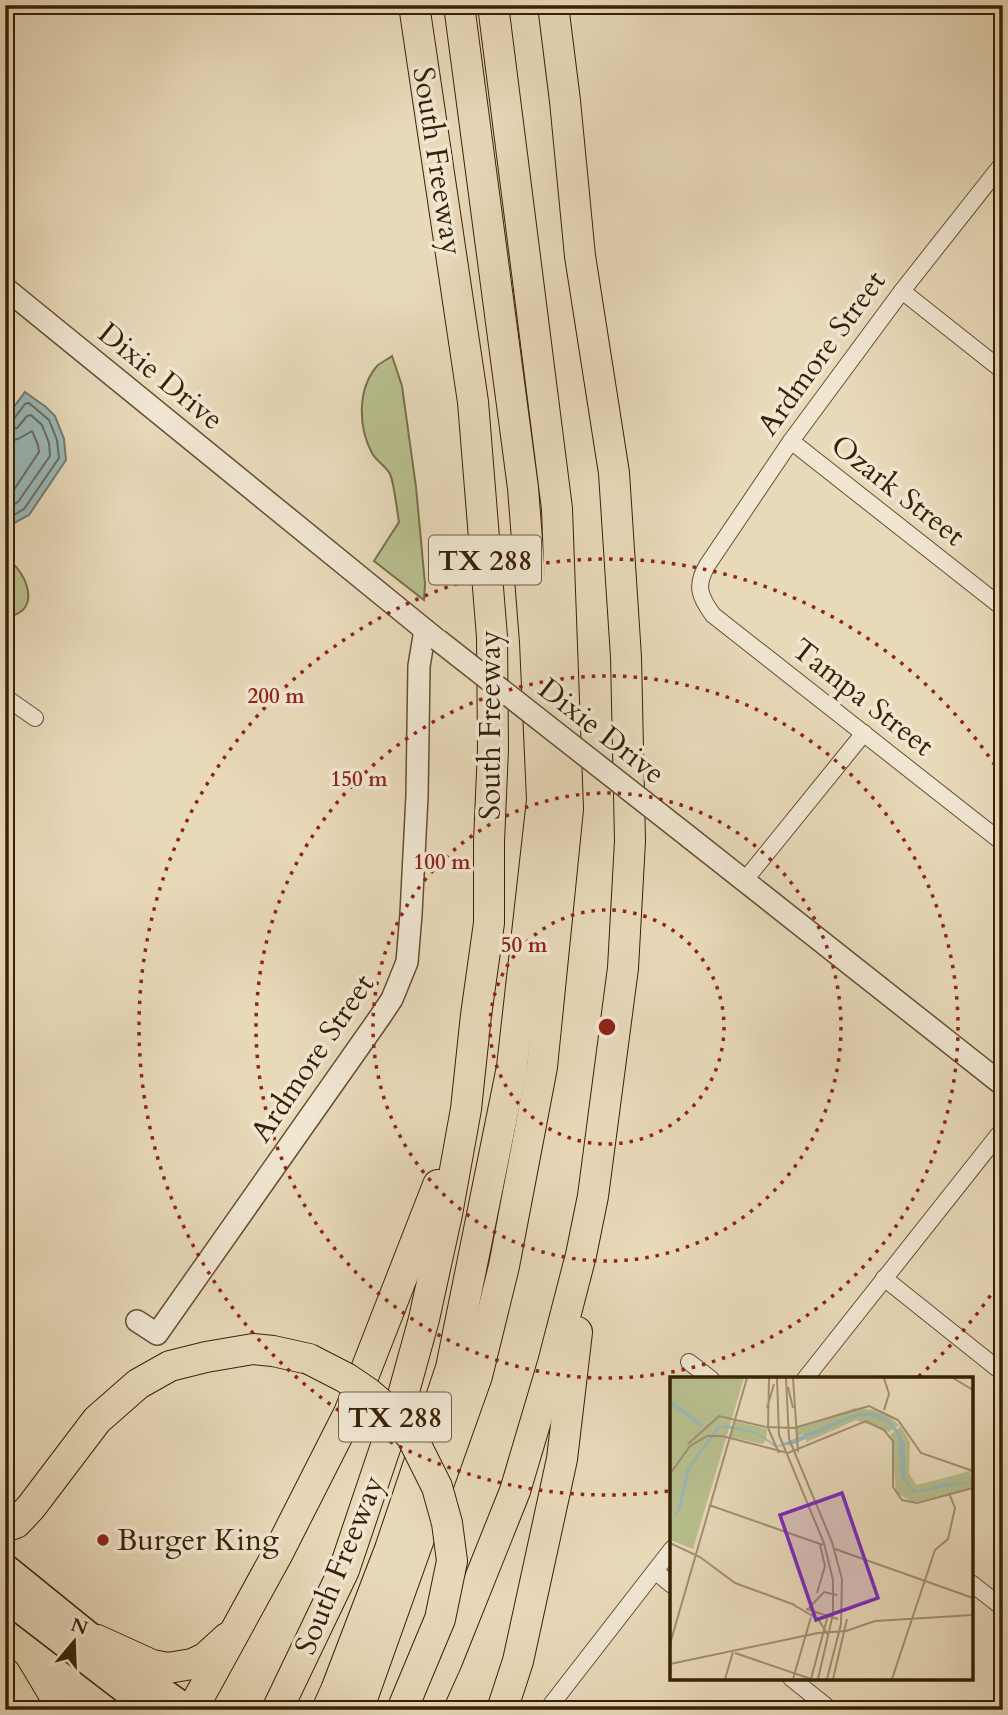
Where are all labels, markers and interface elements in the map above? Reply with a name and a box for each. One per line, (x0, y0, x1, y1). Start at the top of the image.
street label: South Freeway (402, 64, 473, 258)
street label: Ardmore Street (748, 262, 895, 444)
street label: Dixie Drive (89, 313, 232, 440)
street label: Ozark Street (822, 425, 974, 556)
road number: TX 288 (429, 536, 541, 584)
street label: Tampa Street (783, 629, 943, 766)
street label: South Freeway (470, 630, 511, 820)
street label: Dixie Drive (530, 669, 674, 794)
text: 200 m (247, 682, 305, 711)
text: 150 m (330, 765, 388, 794)
text: 100 m (413, 848, 471, 877)
text: 50 m (501, 931, 548, 960)
street label: Ardmore Street (241, 966, 384, 1150)
centre of rings (595, 1015, 619, 1039)
inset map (670, 1377, 973, 1680)
road number: TX 288 (339, 1392, 451, 1442)
street label: South Freeway (285, 1469, 394, 1661)
place label: Burger King (117, 1520, 279, 1561)
marker: Burger King (95, 1532, 111, 1548)
north arrow (38, 1606, 108, 1676)
text: N (67, 1612, 92, 1642)

